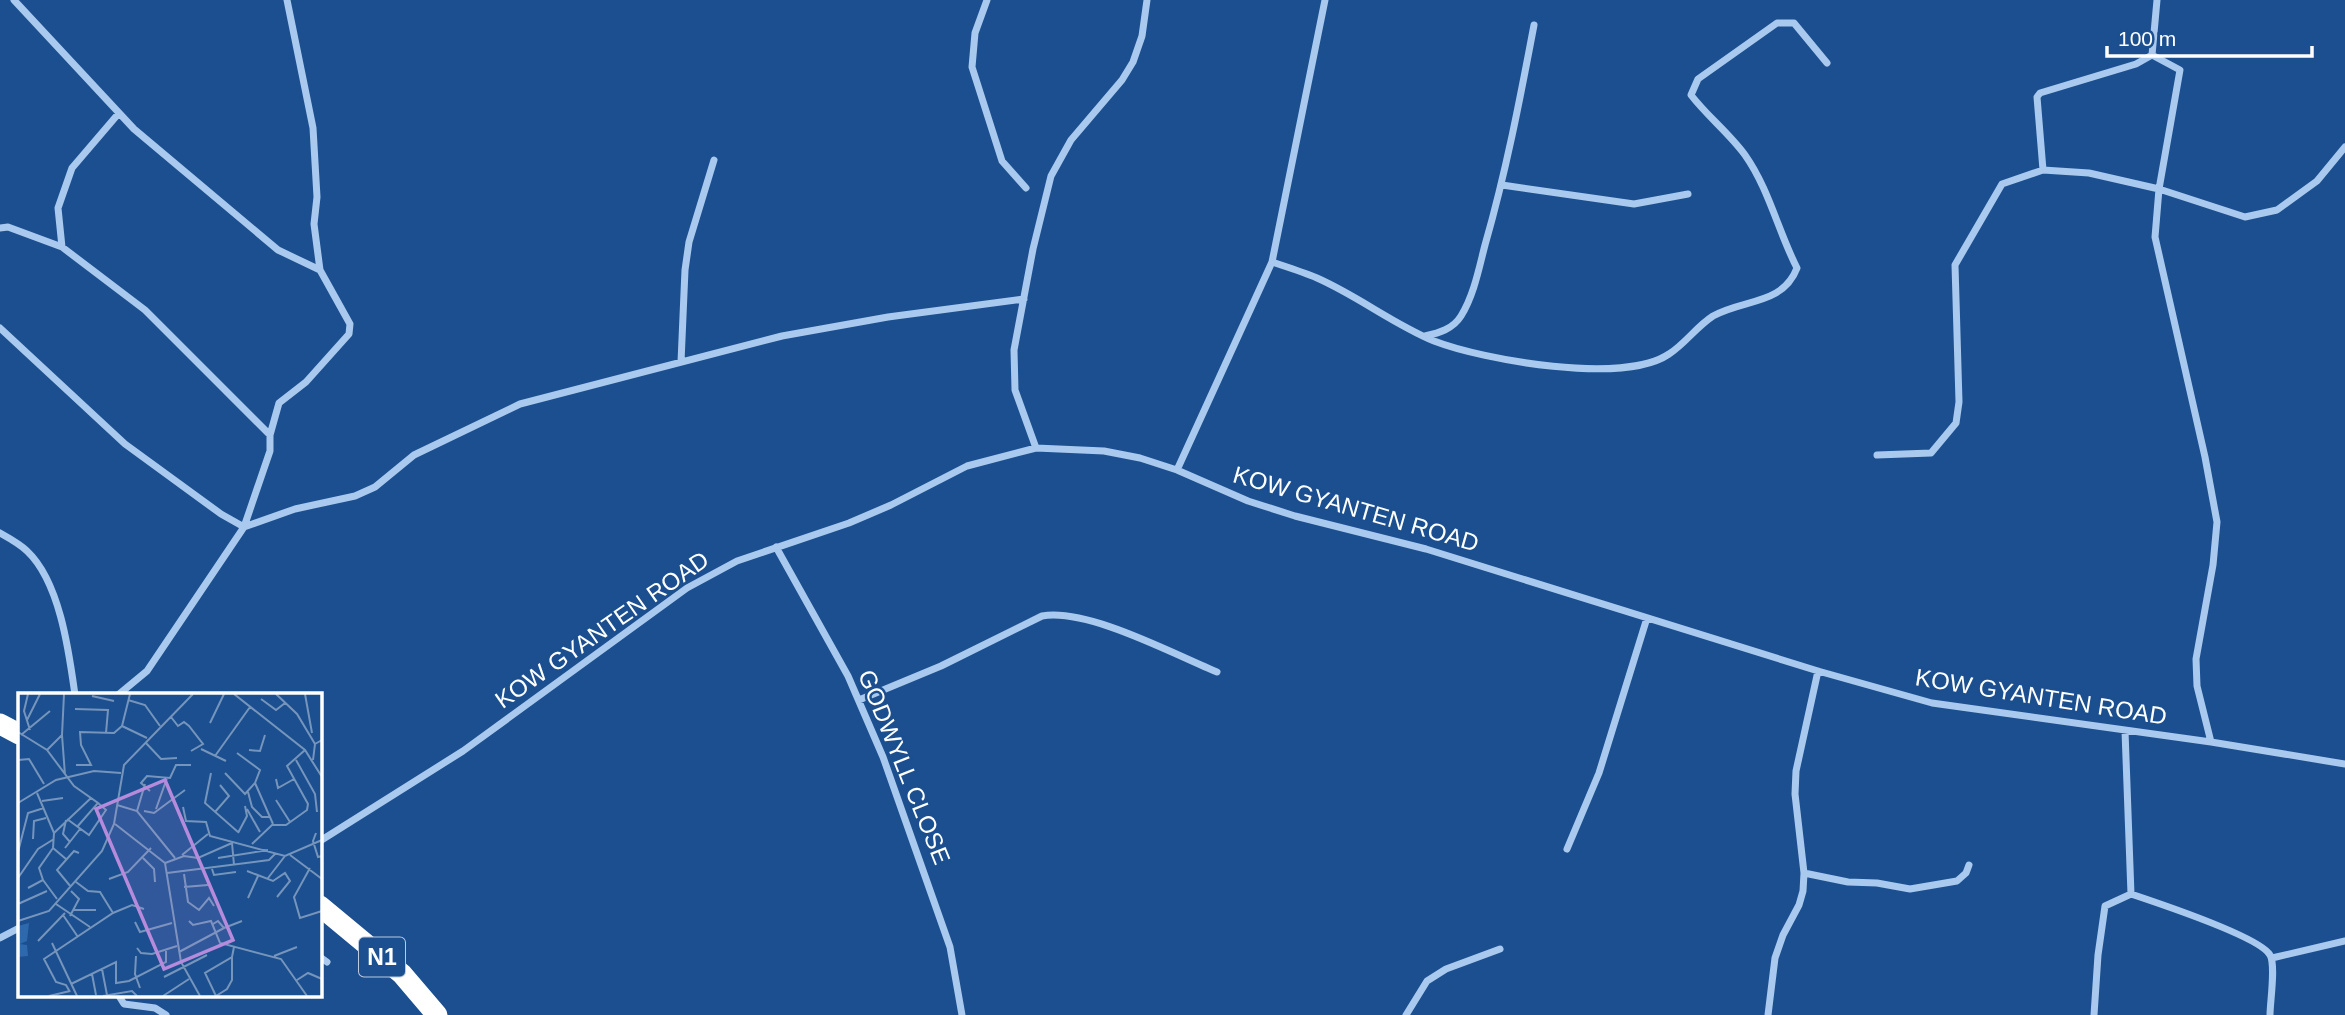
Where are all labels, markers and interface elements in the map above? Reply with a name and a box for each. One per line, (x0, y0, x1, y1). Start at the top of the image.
scale bar (2107, 14, 2312, 58)
text: 100 m (2118, 27, 2176, 50)
street label: KOW GYANTEN ROAD (1230, 461, 1482, 557)
street label: KOW GYANTEN ROAD (490, 546, 714, 714)
street label: KOW GYANTEN ROAD (1913, 663, 2169, 730)
street label: GODWYLL CLOSE (853, 666, 956, 868)
inset map (18, 693, 322, 998)
road number: N1 (359, 938, 405, 976)

